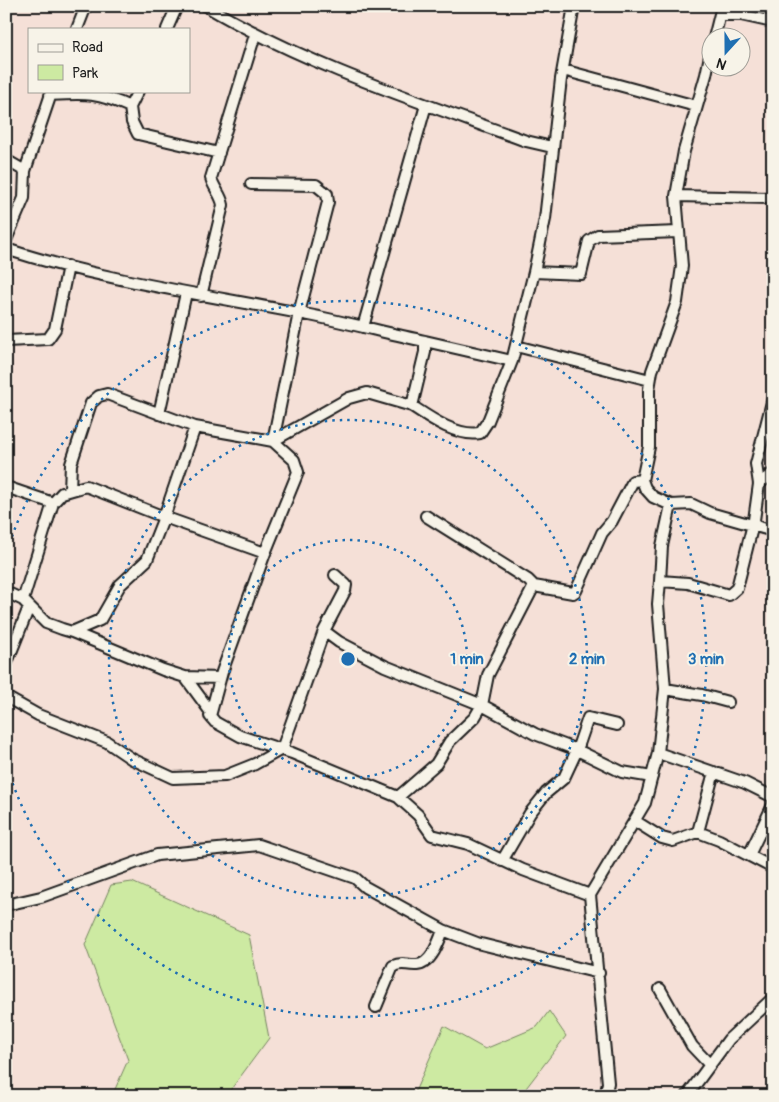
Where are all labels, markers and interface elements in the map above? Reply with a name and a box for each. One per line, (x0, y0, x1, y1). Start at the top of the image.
legend (28, 28, 190, 92)
north arrow (702, 28, 752, 78)
text: Road (72, 38, 103, 57)
text: N (714, 54, 729, 73)
text: Park (72, 64, 99, 83)
centre of rings (339, 650, 357, 668)
text: 1 min (450, 650, 484, 669)
text: 2 min (569, 650, 605, 669)
text: 3 min (688, 650, 724, 669)

